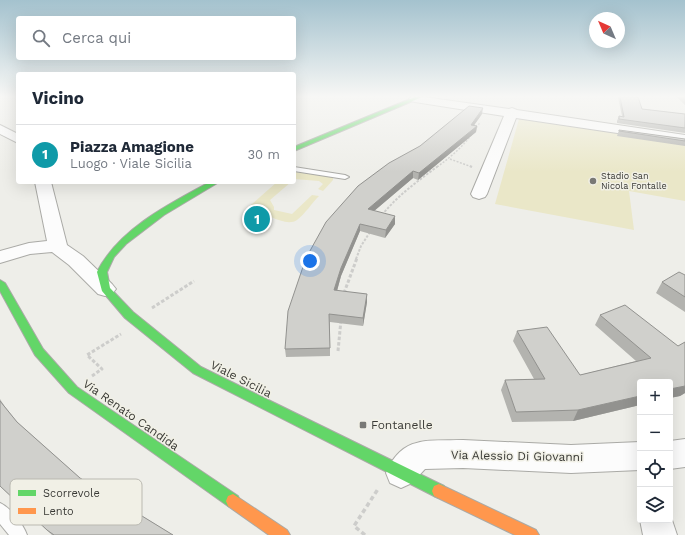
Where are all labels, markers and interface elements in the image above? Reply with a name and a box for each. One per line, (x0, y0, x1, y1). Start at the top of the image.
north arrow (589, 12, 625, 48)
search box (16, 16, 296, 60)
icon: search (30, 27, 52, 49)
text: Cerca qui (62, 29, 131, 47)
text: Vicino (32, 88, 84, 108)
text: Piazza Amagione (70, 138, 194, 156)
text: 1 (42, 147, 48, 162)
text: 30 m (248, 147, 280, 162)
text: Luogo · Viale Sicilia (70, 156, 192, 171)
place label: Stadio San Nicola Fontalle (601, 171, 667, 191)
marker: Stadio San Nicola Fontalle (588, 176, 598, 186)
pin: 1 (244, 204, 270, 234)
your location (300, 251, 320, 271)
street label: Viale Sicilia (208, 358, 274, 401)
street label: Via Renato Candida (80, 377, 182, 454)
map controls (637, 379, 673, 523)
button: + (637, 379, 673, 415)
button: − (637, 415, 673, 451)
place label: Fontanelle (371, 418, 433, 432)
marker: Fontanelle (358, 420, 368, 430)
street label: Via Alessio Di Giovanni (451, 448, 583, 464)
button: locate (637, 451, 673, 487)
legend (10, 479, 142, 525)
text: Scorrevole (43, 487, 100, 500)
button: layers (637, 487, 673, 523)
text: Lento (43, 505, 74, 518)

